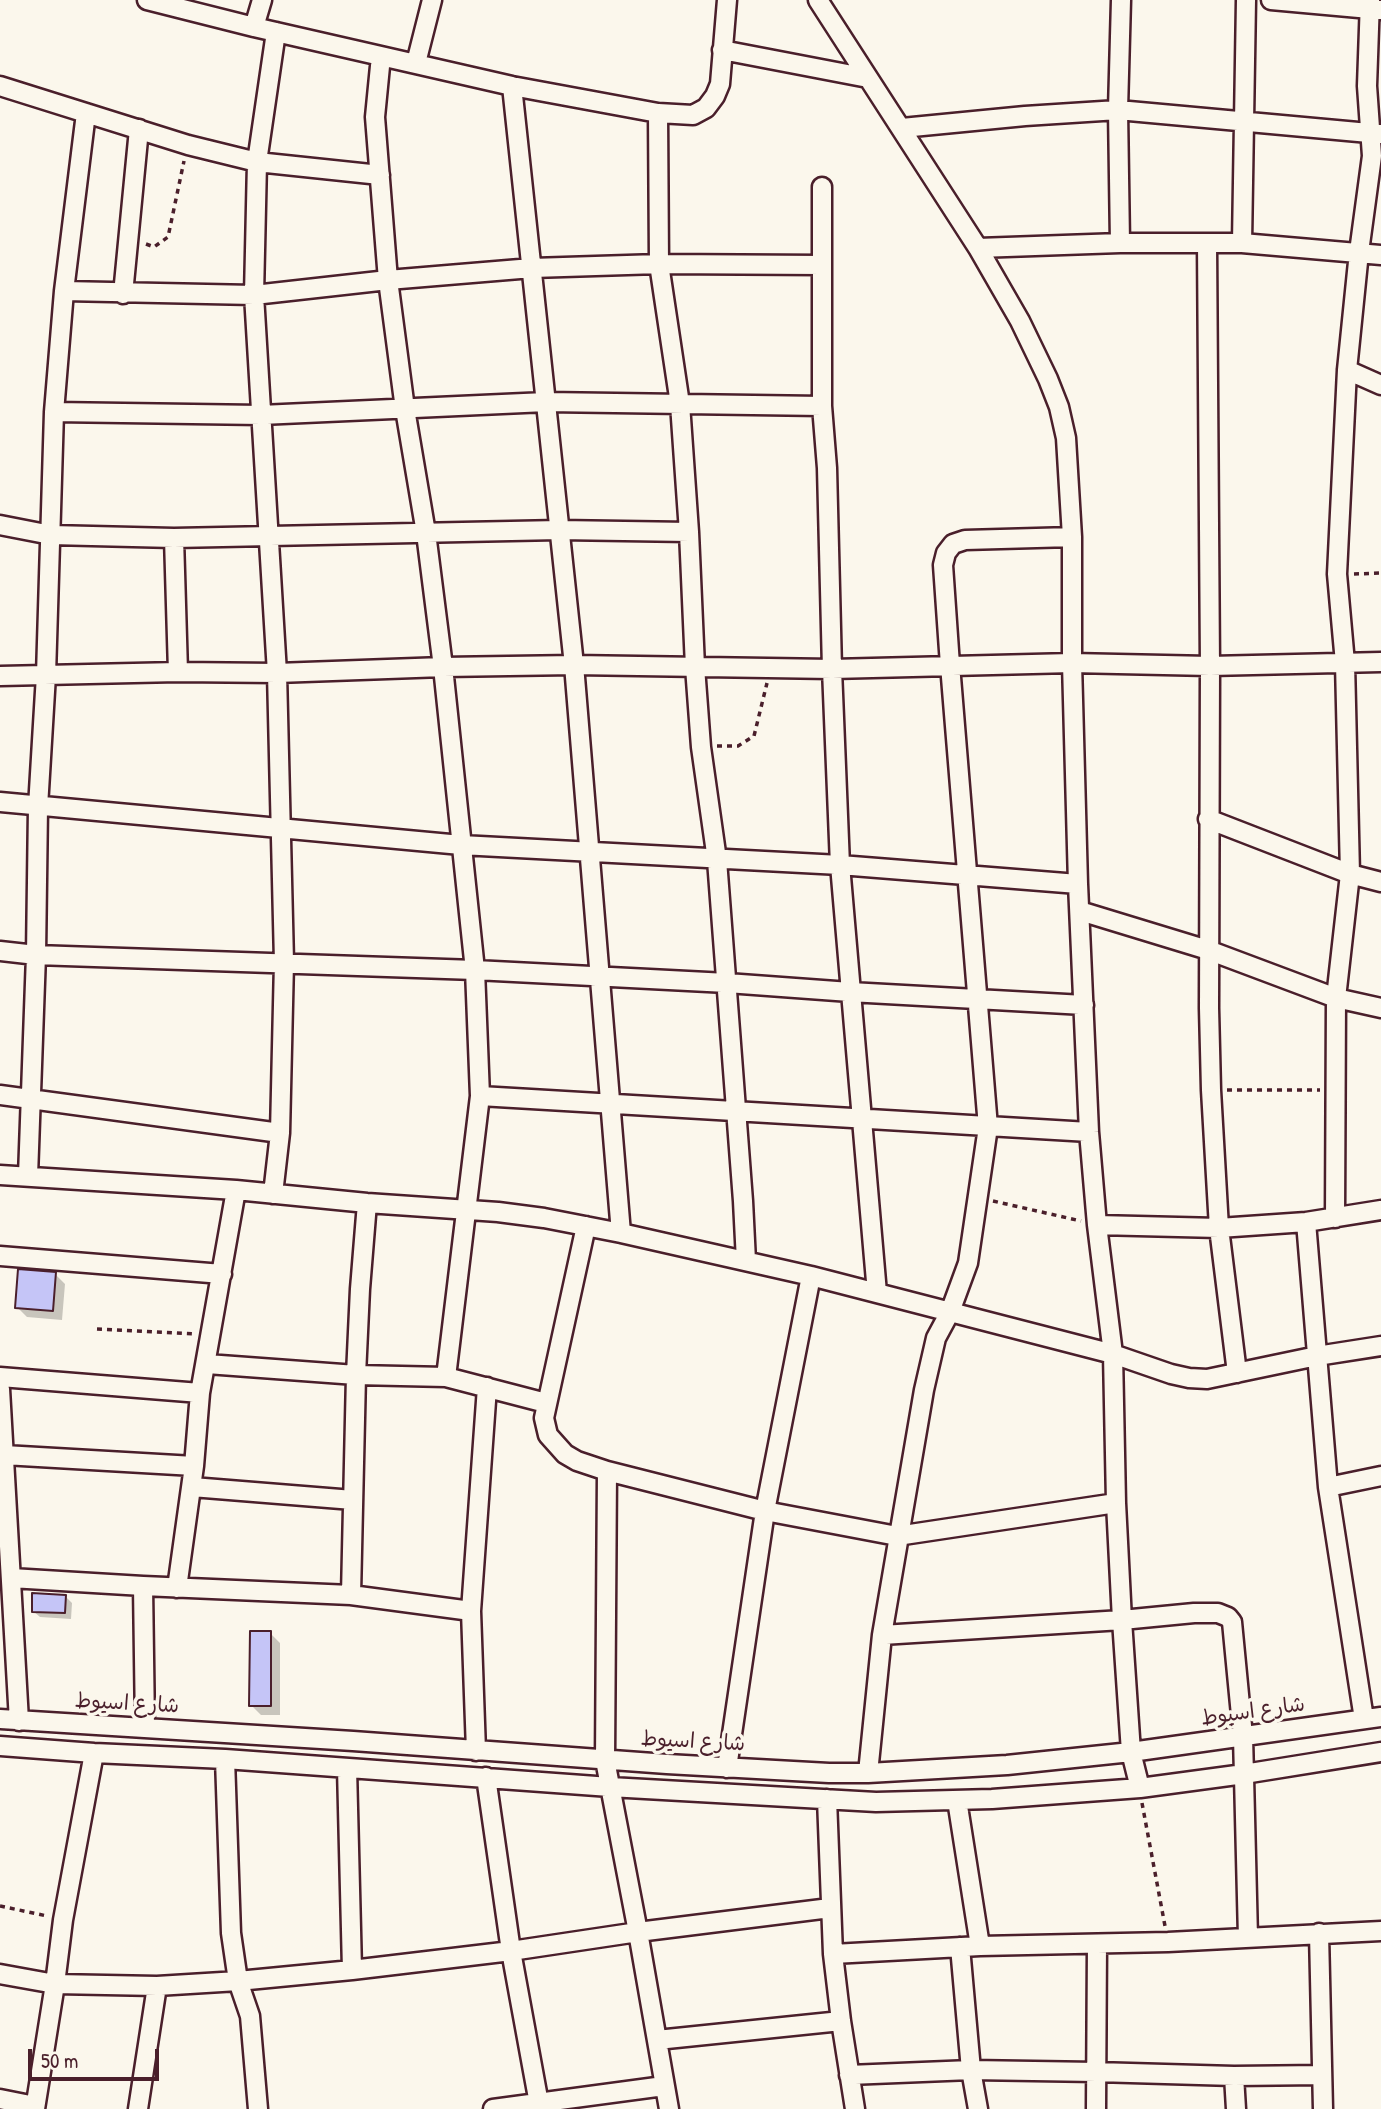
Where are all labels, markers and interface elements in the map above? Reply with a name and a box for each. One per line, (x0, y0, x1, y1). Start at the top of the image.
street label: شارع اسيوط (74, 1689, 180, 1719)
street label: شارع اسيوط (1200, 1692, 1306, 1732)
street label: شارع اسيوط (640, 1727, 746, 1757)
scale bar (32, 2036, 163, 2080)
text: 50 m (41, 2046, 78, 2075)

